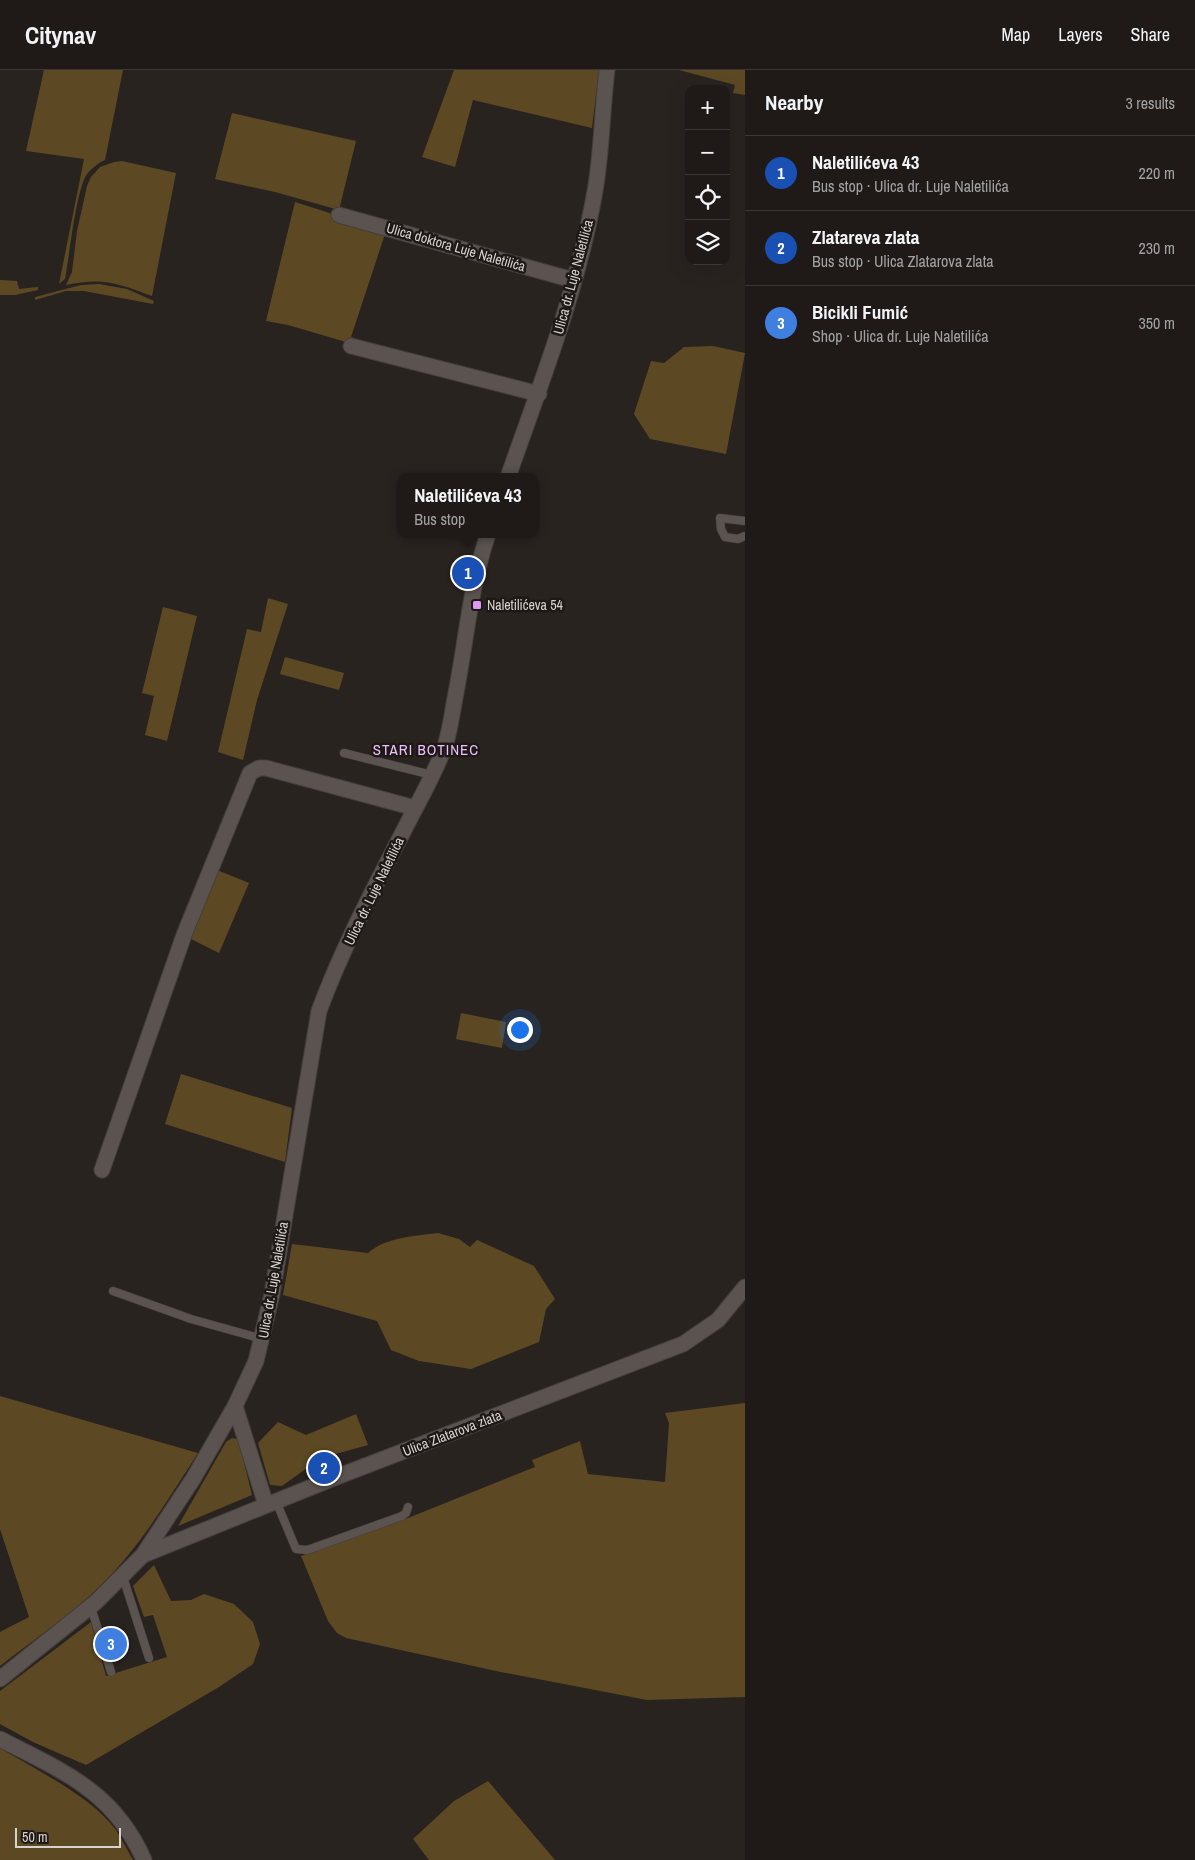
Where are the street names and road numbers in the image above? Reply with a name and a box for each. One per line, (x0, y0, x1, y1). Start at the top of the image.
street label: Ulica dr. Luje Naletilića (549, 217, 597, 336)
street label: Ulica doktora Luje Naletilića (385, 219, 528, 276)
street label: Ulica dr. Luje Naletilića (340, 833, 408, 948)
street label: Ulica dr. Luje Naletilića (254, 1220, 292, 1340)
street label: Ulica Zlatarova zlata (400, 1406, 505, 1460)

